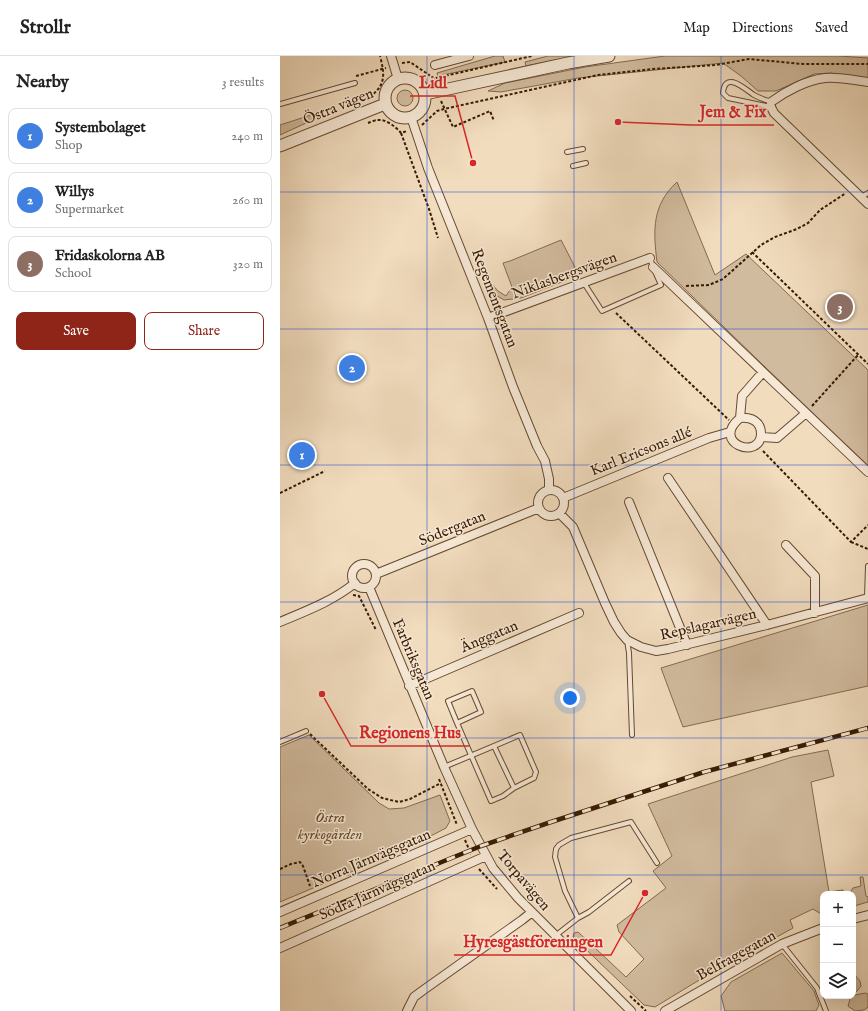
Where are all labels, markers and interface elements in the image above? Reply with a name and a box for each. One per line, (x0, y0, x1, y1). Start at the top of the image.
text: Strollr (20, 16, 71, 40)
text: Map (683, 19, 710, 37)
text: Directions (732, 19, 793, 37)
text: Saved (815, 19, 848, 37)
callout: Lidl (410, 68, 455, 96)
text: Nearby (16, 72, 69, 93)
text: 3 results (222, 74, 264, 91)
text: Lidl (419, 74, 448, 94)
street label: Östra vägen (300, 84, 376, 129)
callout: Jem & Fix (691, 97, 774, 125)
text: Jem & Fix (697, 103, 767, 123)
text: Systembolaget (55, 118, 146, 137)
text: 1 (28, 128, 32, 145)
text: 240 m (231, 128, 263, 145)
text: Shop (55, 137, 83, 154)
text: Willys (55, 182, 94, 201)
text: 2 (27, 192, 33, 209)
text: 260 m (232, 192, 263, 209)
text: Supermarket (55, 201, 124, 218)
text: Fridaskolorna AB (55, 246, 165, 265)
street label: Regementsgatan (467, 246, 522, 350)
street label: Niklasbergsvägen (509, 248, 619, 303)
text: 3 (28, 256, 32, 273)
text: 320 m (233, 256, 263, 273)
text: School (55, 265, 92, 282)
pin: 3 (827, 292, 853, 322)
button: Save (16, 312, 136, 350)
button: Share (144, 312, 264, 350)
pin: 2 (339, 353, 365, 383)
street label: Karl Ericsons allé (588, 422, 695, 480)
pin: 1 (289, 440, 315, 470)
street label: Södergatan (416, 506, 488, 550)
street label: Repslagarvägen (658, 604, 758, 645)
street label: Farbriksgatan (388, 616, 439, 703)
street label: Änggatan (457, 616, 521, 657)
your location (560, 688, 580, 708)
callout: Regionens Hus (351, 718, 469, 746)
text: Regionens Hus (359, 724, 461, 744)
park label: Östra kyrkogården (297, 808, 362, 845)
street label: Norra Järnvägsgatan (309, 825, 434, 892)
street label: Torpavägen (493, 846, 555, 915)
street label: Södra Järnvägsgatan (316, 856, 438, 925)
map controls (820, 891, 856, 999)
button: + (820, 891, 856, 927)
street label: Belfragegatan (693, 926, 779, 985)
callout: Hyresgästföreningen (454, 927, 611, 955)
button: − (820, 927, 856, 963)
text: Hyresgästföreningen (463, 933, 604, 953)
button: layers (820, 963, 856, 999)

